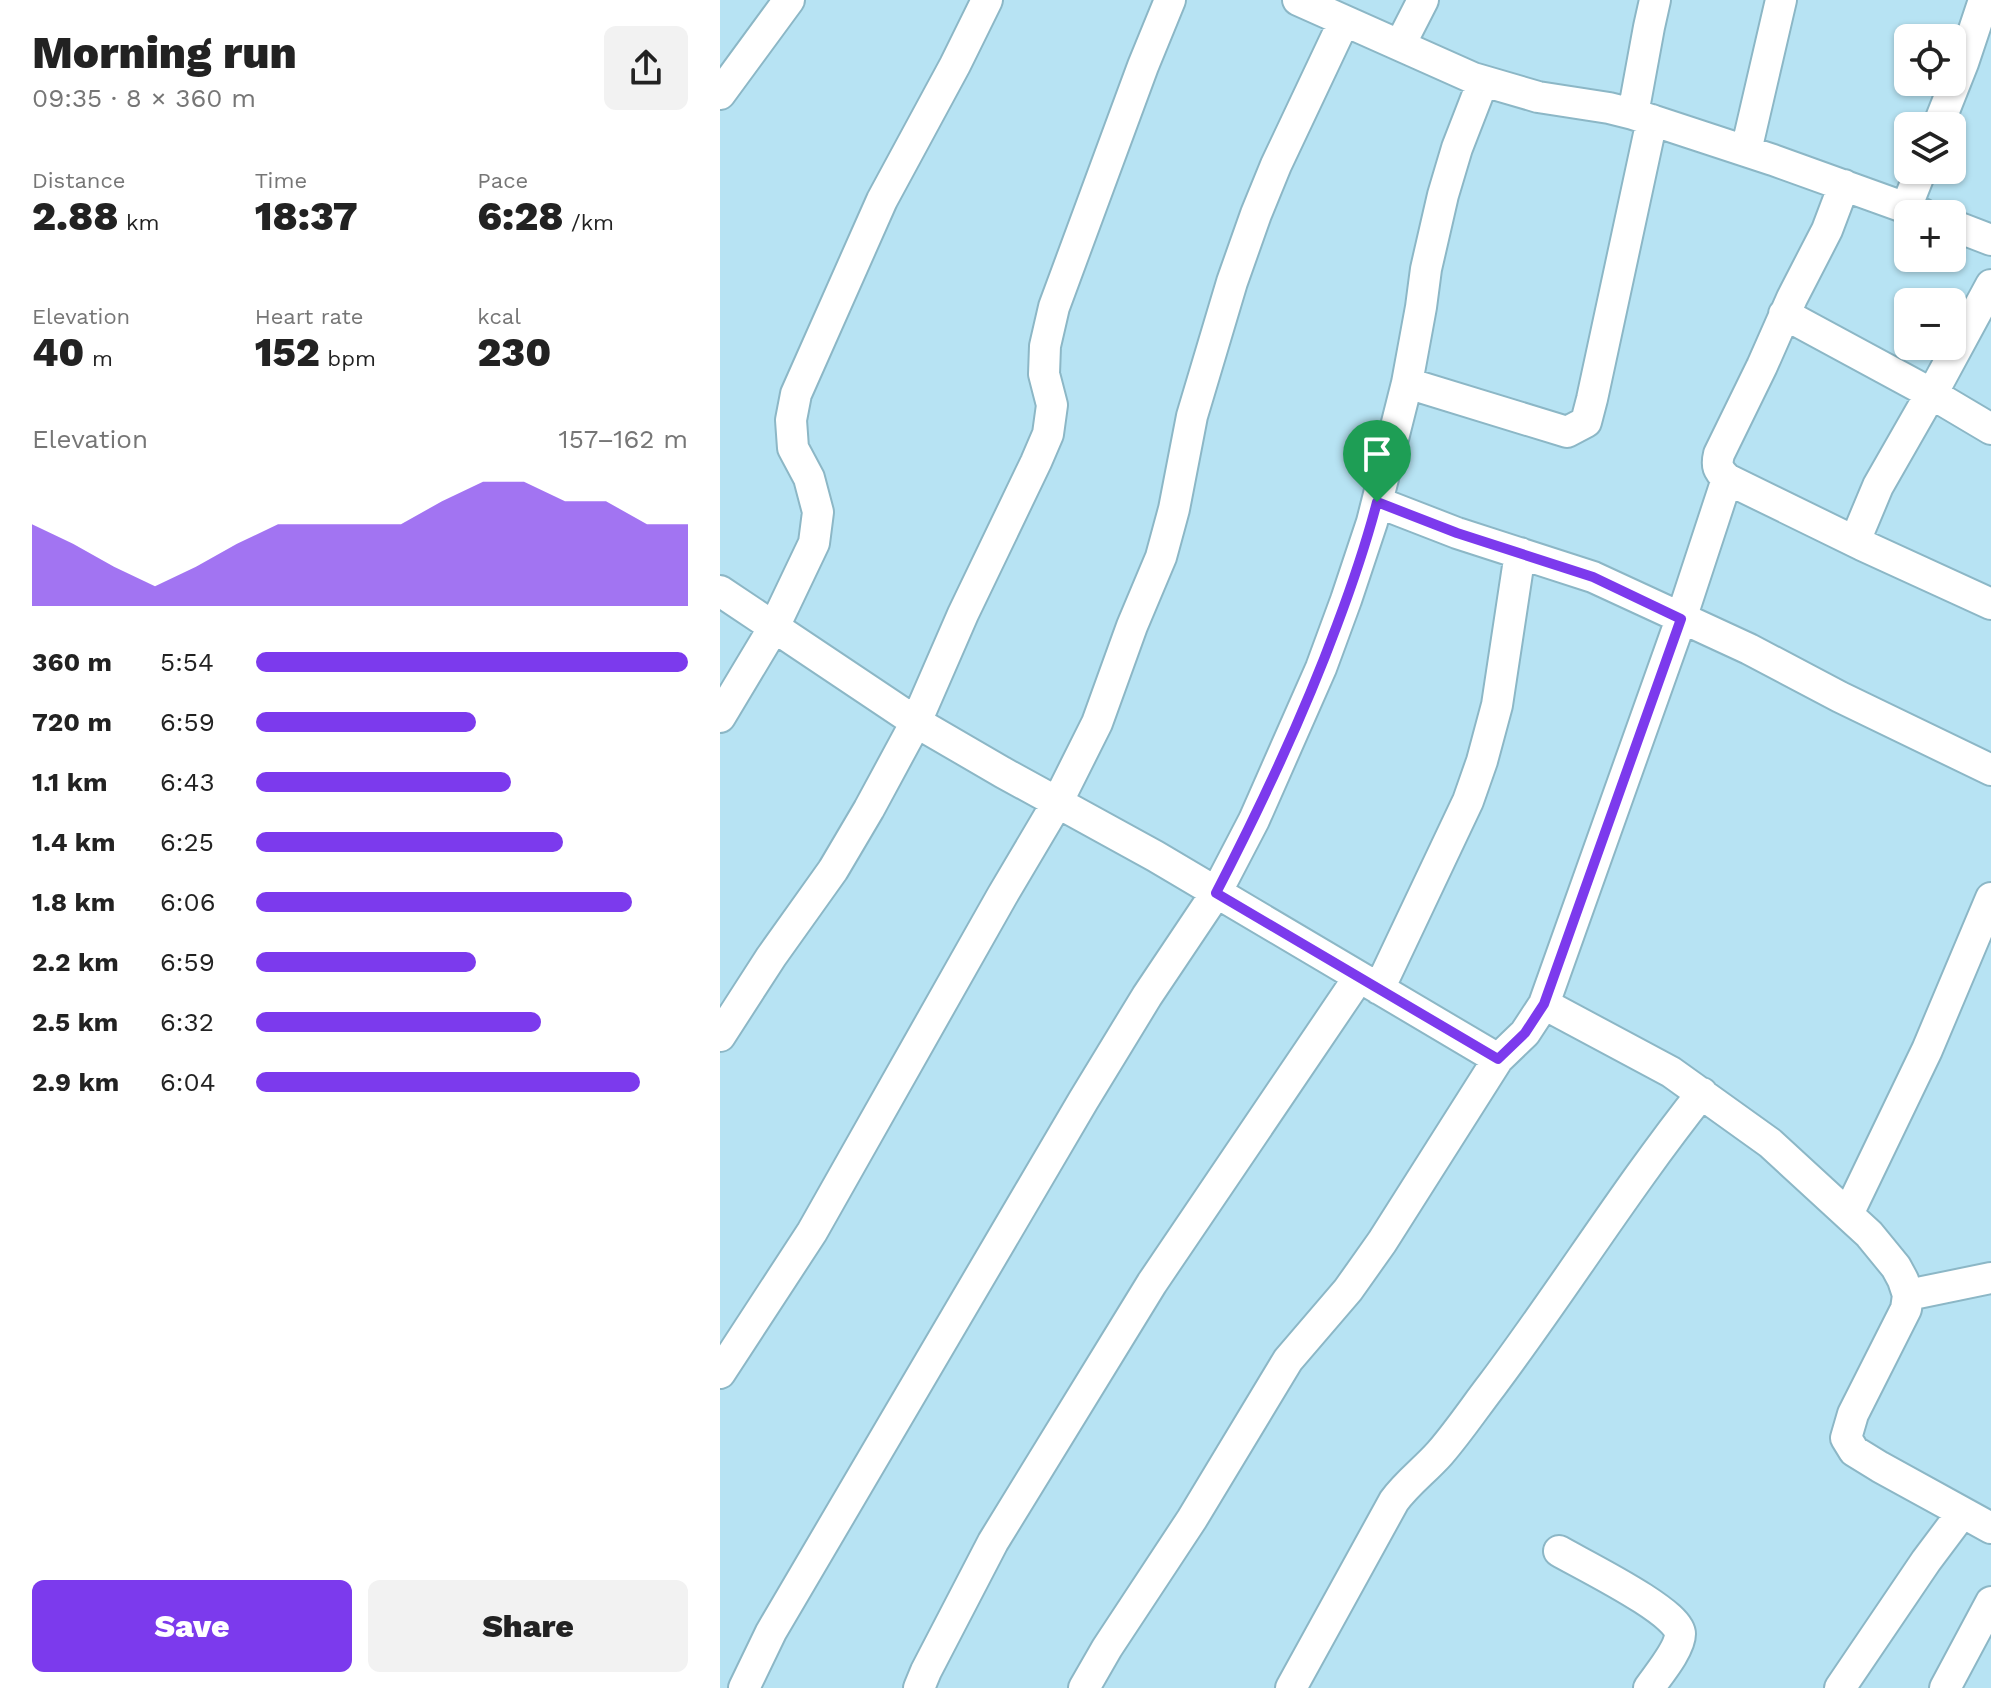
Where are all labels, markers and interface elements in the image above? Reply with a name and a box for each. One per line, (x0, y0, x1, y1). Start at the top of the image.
map controls (1894, 24, 1966, 360)
button: locate (1894, 24, 1966, 96)
button: share (604, 26, 688, 110)
text: Morning run (32, 27, 297, 79)
text: 09:35 · 8 × 360 m (32, 83, 256, 113)
button: layers (1894, 112, 1966, 184)
text: Distance (32, 168, 126, 193)
text: Time (255, 168, 307, 193)
text: Pace (477, 168, 528, 193)
text: 2.88 (32, 193, 118, 240)
text: 18:37 (255, 193, 358, 240)
text: 6:28 (477, 193, 564, 240)
button: + (1894, 200, 1966, 272)
text: km (118, 210, 159, 235)
text: /km (564, 210, 614, 235)
button: − (1894, 288, 1966, 360)
text: Elevation (32, 304, 130, 329)
text: Heart rate (255, 304, 363, 329)
text: kcal (477, 304, 521, 329)
text: 40 (32, 329, 84, 376)
text: 152 (255, 329, 320, 376)
text: 230 (477, 329, 551, 376)
text: m (84, 346, 113, 371)
text: bpm (320, 346, 376, 371)
pin (1343, 420, 1411, 502)
text: Elevation (32, 424, 148, 454)
text: 157–162 m (559, 424, 688, 454)
icon: arrive (1355, 432, 1399, 476)
text: 360 m (32, 647, 112, 677)
text: 5:54 (160, 647, 214, 677)
text: 720 m (32, 707, 112, 737)
text: 6:59 (160, 707, 215, 737)
text: 1.1 km (32, 767, 107, 797)
text: 6:43 (160, 767, 215, 797)
text: 1.4 km (32, 827, 116, 857)
text: 6:25 (160, 827, 214, 857)
text: 1.8 km (32, 887, 115, 917)
text: 6:06 (160, 887, 215, 917)
text: 2.2 km (32, 947, 119, 977)
text: 6:59 (160, 947, 215, 977)
text: 2.5 km (32, 1007, 118, 1037)
text: 6:32 (160, 1007, 214, 1037)
text: 2.9 km (32, 1067, 119, 1097)
text: 6:04 (160, 1067, 216, 1097)
button: Save (32, 1580, 352, 1672)
button: Share (368, 1580, 688, 1672)

